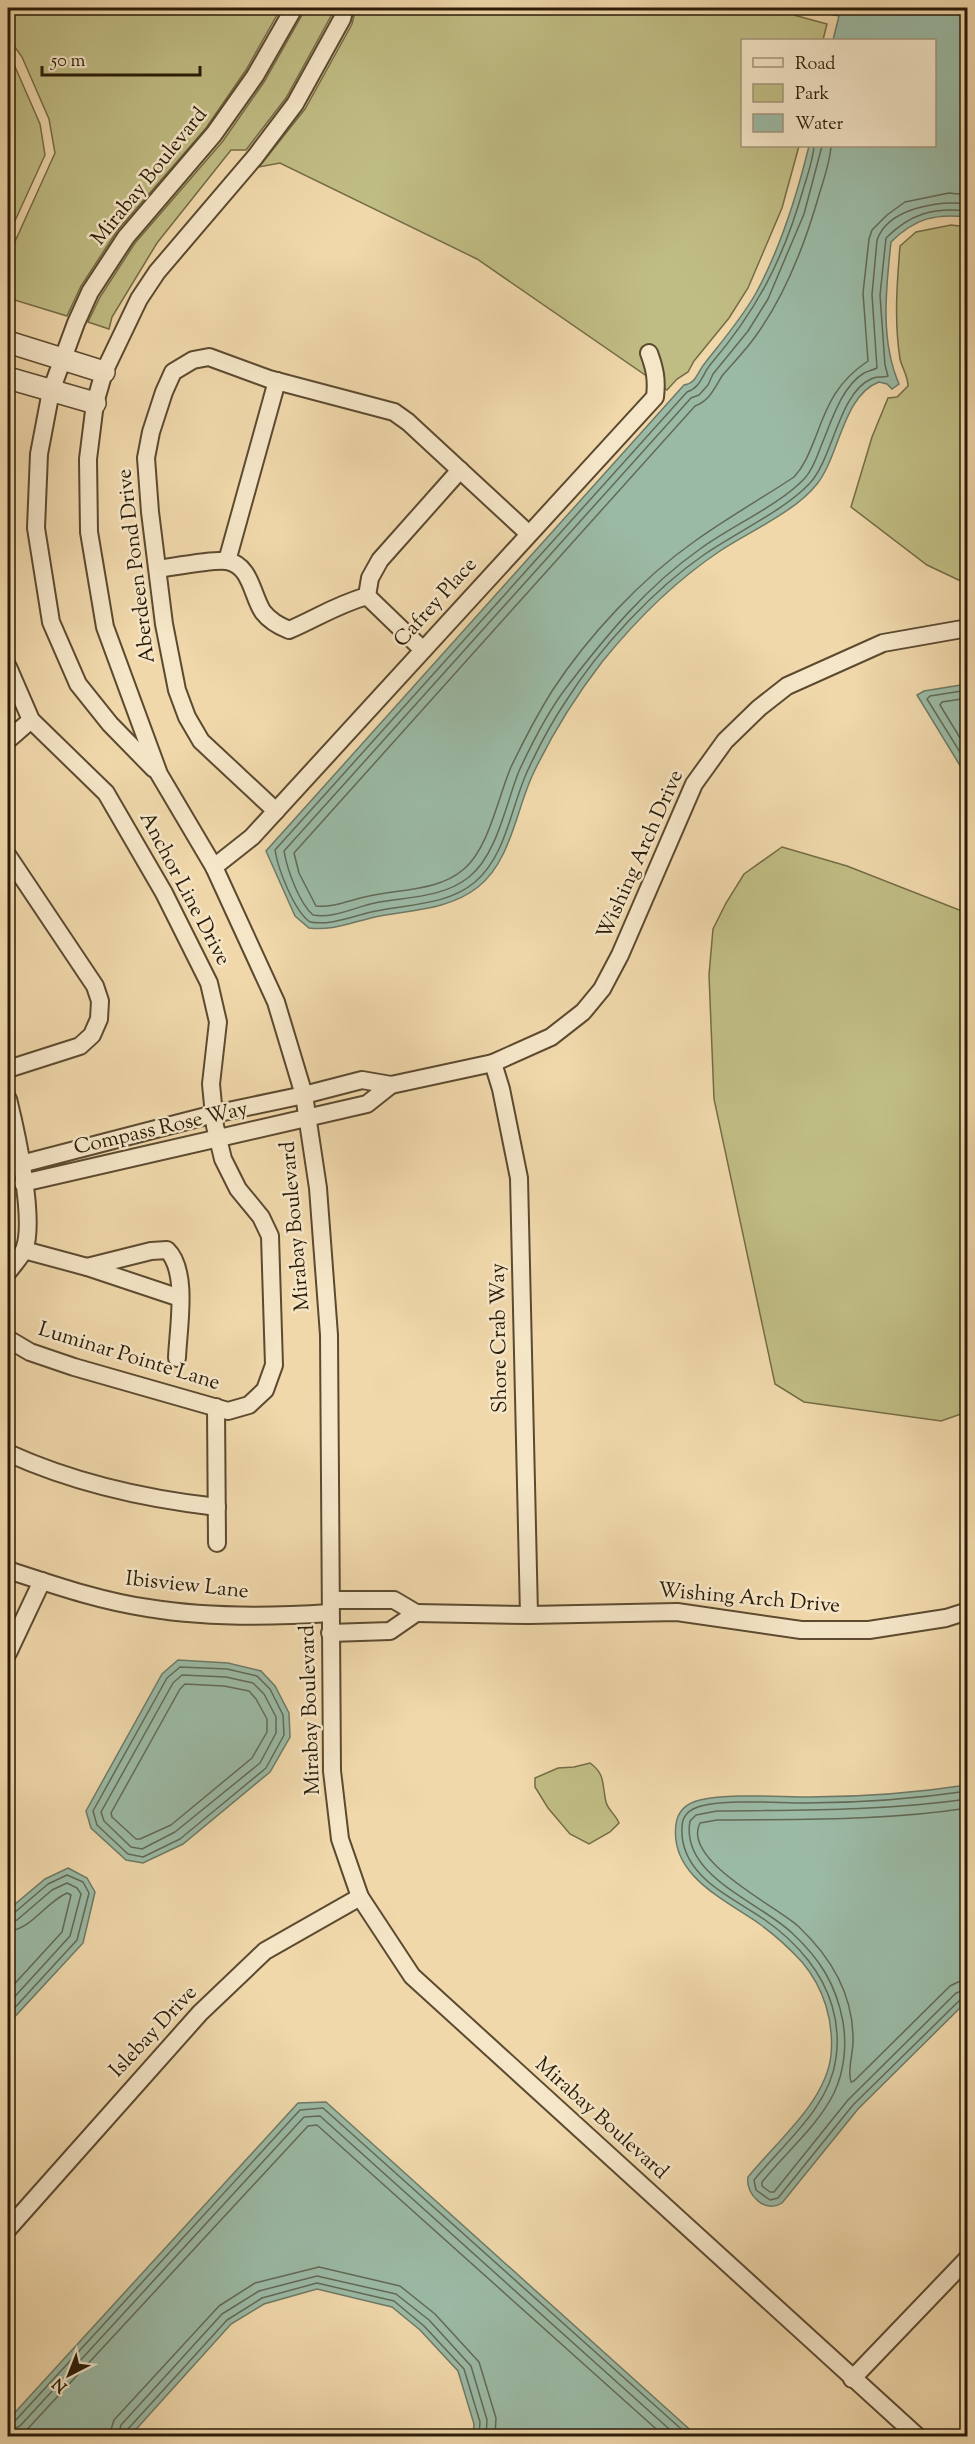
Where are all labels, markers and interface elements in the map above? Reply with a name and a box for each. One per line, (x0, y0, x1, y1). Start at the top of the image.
scale bar (42, 39, 200, 77)
legend (741, 39, 936, 147)
text: 50 m (50, 49, 86, 75)
text: Road (795, 52, 835, 78)
text: Park (795, 82, 830, 108)
street label: Mirabay Boulevard (85, 101, 215, 253)
text: Water (795, 112, 844, 138)
street label: Aberdeen Pond Drive (110, 467, 164, 665)
street label: Cafrey Place (387, 551, 485, 655)
street label: Wishing Arch Drive (590, 765, 692, 945)
street label: Anchor Line Drive (131, 807, 237, 971)
street label: Compass Rose Way (71, 1094, 251, 1164)
street label: Mirabay Boulevard (274, 1140, 318, 1312)
street label: Shore Crab Way (484, 1262, 516, 1413)
street label: Luminar Pointe Lane (34, 1315, 224, 1399)
street label: Ibisview Lane (124, 1565, 250, 1607)
street label: Wishing Arch Drive (657, 1576, 841, 1622)
street label: Mirabay Boulevard (293, 1624, 329, 1796)
street label: Islebay Drive (103, 1979, 205, 2085)
street label: Mirabay Boulevard (528, 2051, 674, 2187)
north arrow (39, 2345, 99, 2405)
text: N (48, 2371, 73, 2397)

